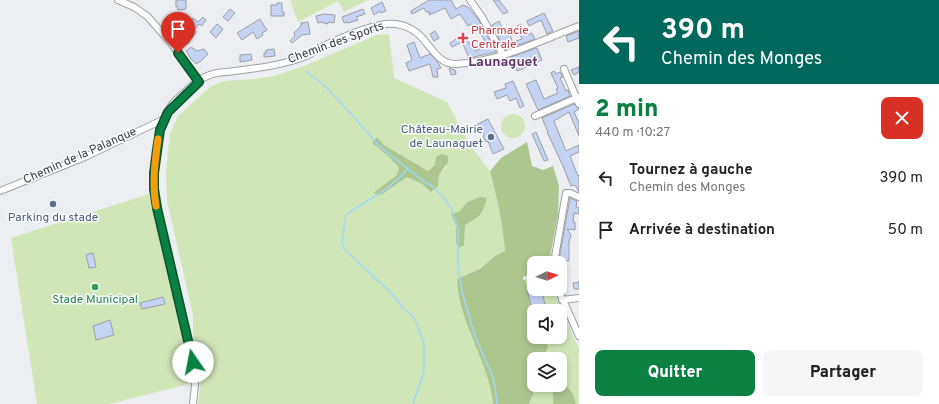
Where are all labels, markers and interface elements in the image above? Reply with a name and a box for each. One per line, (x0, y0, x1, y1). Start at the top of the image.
pin (161, 12, 195, 53)
text: 390 m (661, 13, 745, 49)
icon: left (595, 16, 647, 68)
icon: arrive (167, 18, 189, 40)
street label: Chemin des Sports (286, 18, 386, 68)
place label: Pharmacie Centrale (471, 23, 529, 53)
marker: Pharmacie Centrale (458, 33, 468, 43)
text: Chemin des Monges (661, 48, 822, 71)
district label: Launaguet (468, 54, 538, 71)
text: 2 min (595, 95, 659, 125)
button: close (881, 97, 923, 139)
place label: Château-Mairie de Launaguet (401, 122, 483, 152)
street label: Chemin de la Palanque (21, 124, 139, 188)
text: 440 m · 10:27 (595, 125, 670, 141)
marker: Château-Mairie de Launaguet (486, 132, 496, 142)
text: Tournez à gauche (629, 161, 753, 180)
icon: left (595, 167, 617, 189)
text: 390 m (880, 169, 923, 188)
text: Chemin des Monges (629, 180, 745, 196)
marker: Parking du stade (48, 199, 58, 209)
place label: Parking du stade (8, 210, 98, 226)
icon: arrive (595, 219, 617, 241)
text: Arrivée à destination (629, 221, 775, 240)
text: 50 m (888, 221, 923, 240)
north arrow (527, 256, 567, 296)
map controls (527, 256, 567, 392)
marker: Stade Municipal (90, 282, 100, 292)
place label: Stade Municipal (52, 292, 138, 308)
button: sound (527, 304, 567, 344)
position arrow (172, 341, 214, 383)
button: Quitter (595, 350, 755, 396)
button: Partager (763, 350, 923, 396)
button: layers (527, 352, 567, 392)

